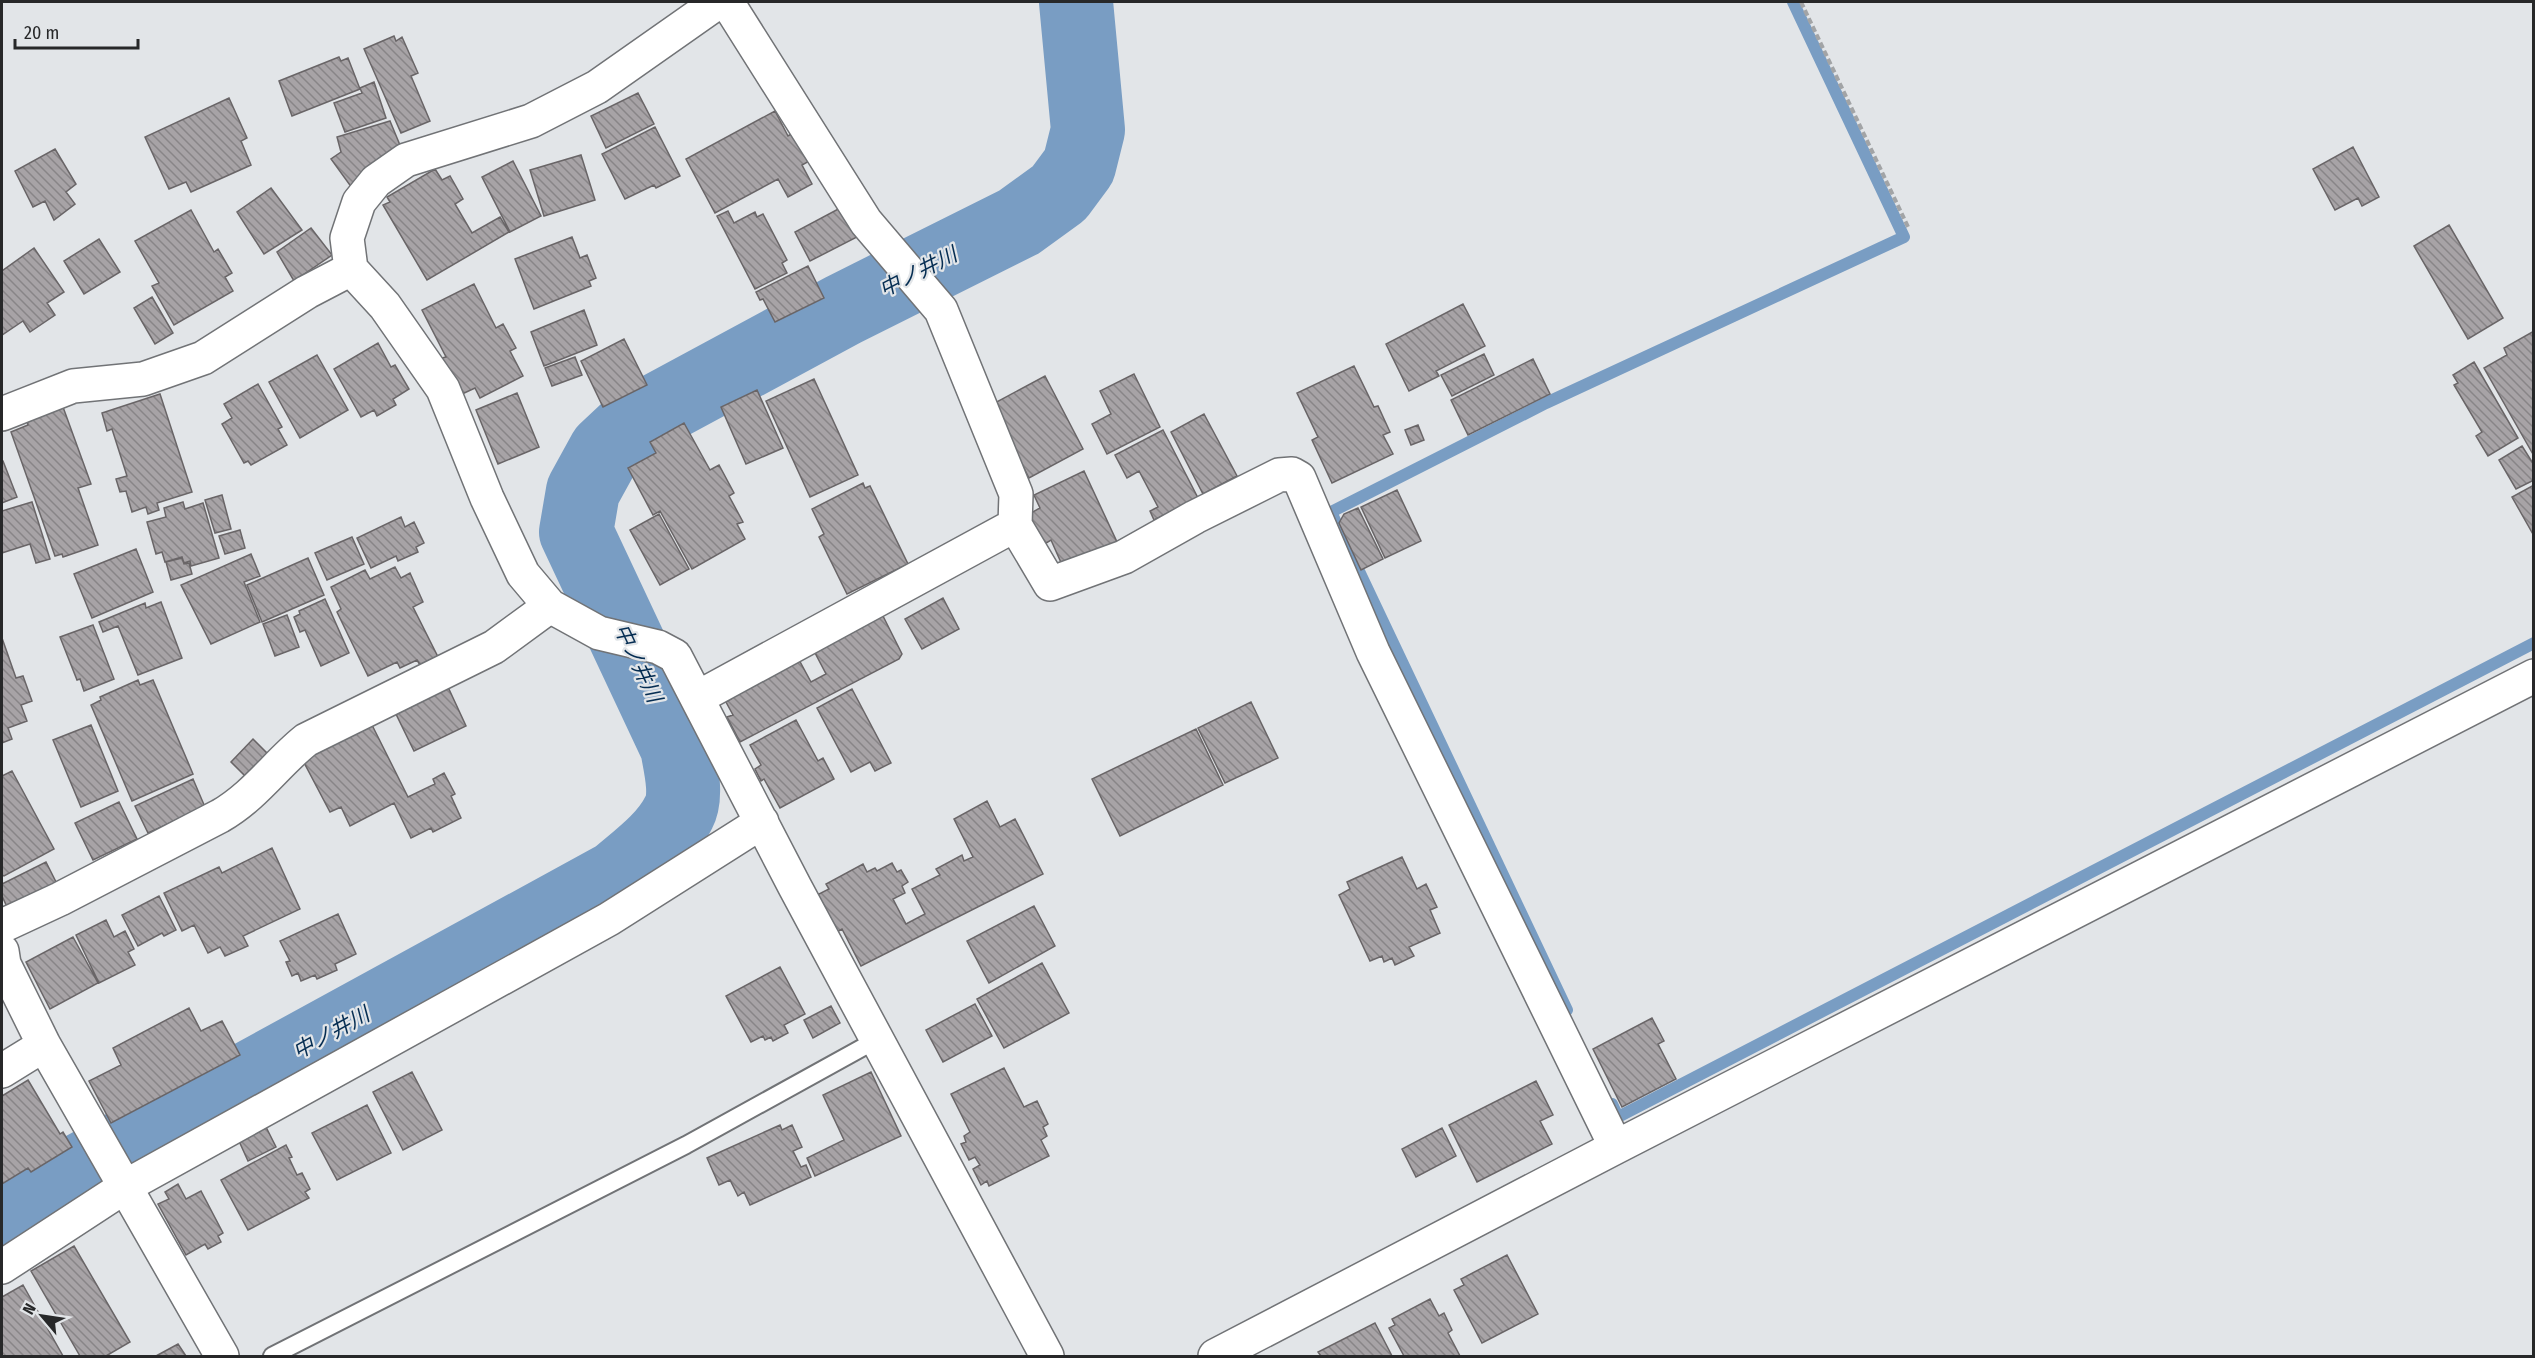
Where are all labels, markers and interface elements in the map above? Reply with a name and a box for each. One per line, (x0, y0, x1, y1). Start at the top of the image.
scale bar (15, 12, 138, 50)
text: 20 m (24, 22, 59, 44)
water label: 中ノ井川 (875, 240, 963, 303)
water label: 中ノ井川 (608, 619, 668, 708)
water label: 中ノ井川 (288, 1000, 376, 1065)
north arrow (12, 1286, 72, 1346)
text: N (19, 1300, 40, 1318)

